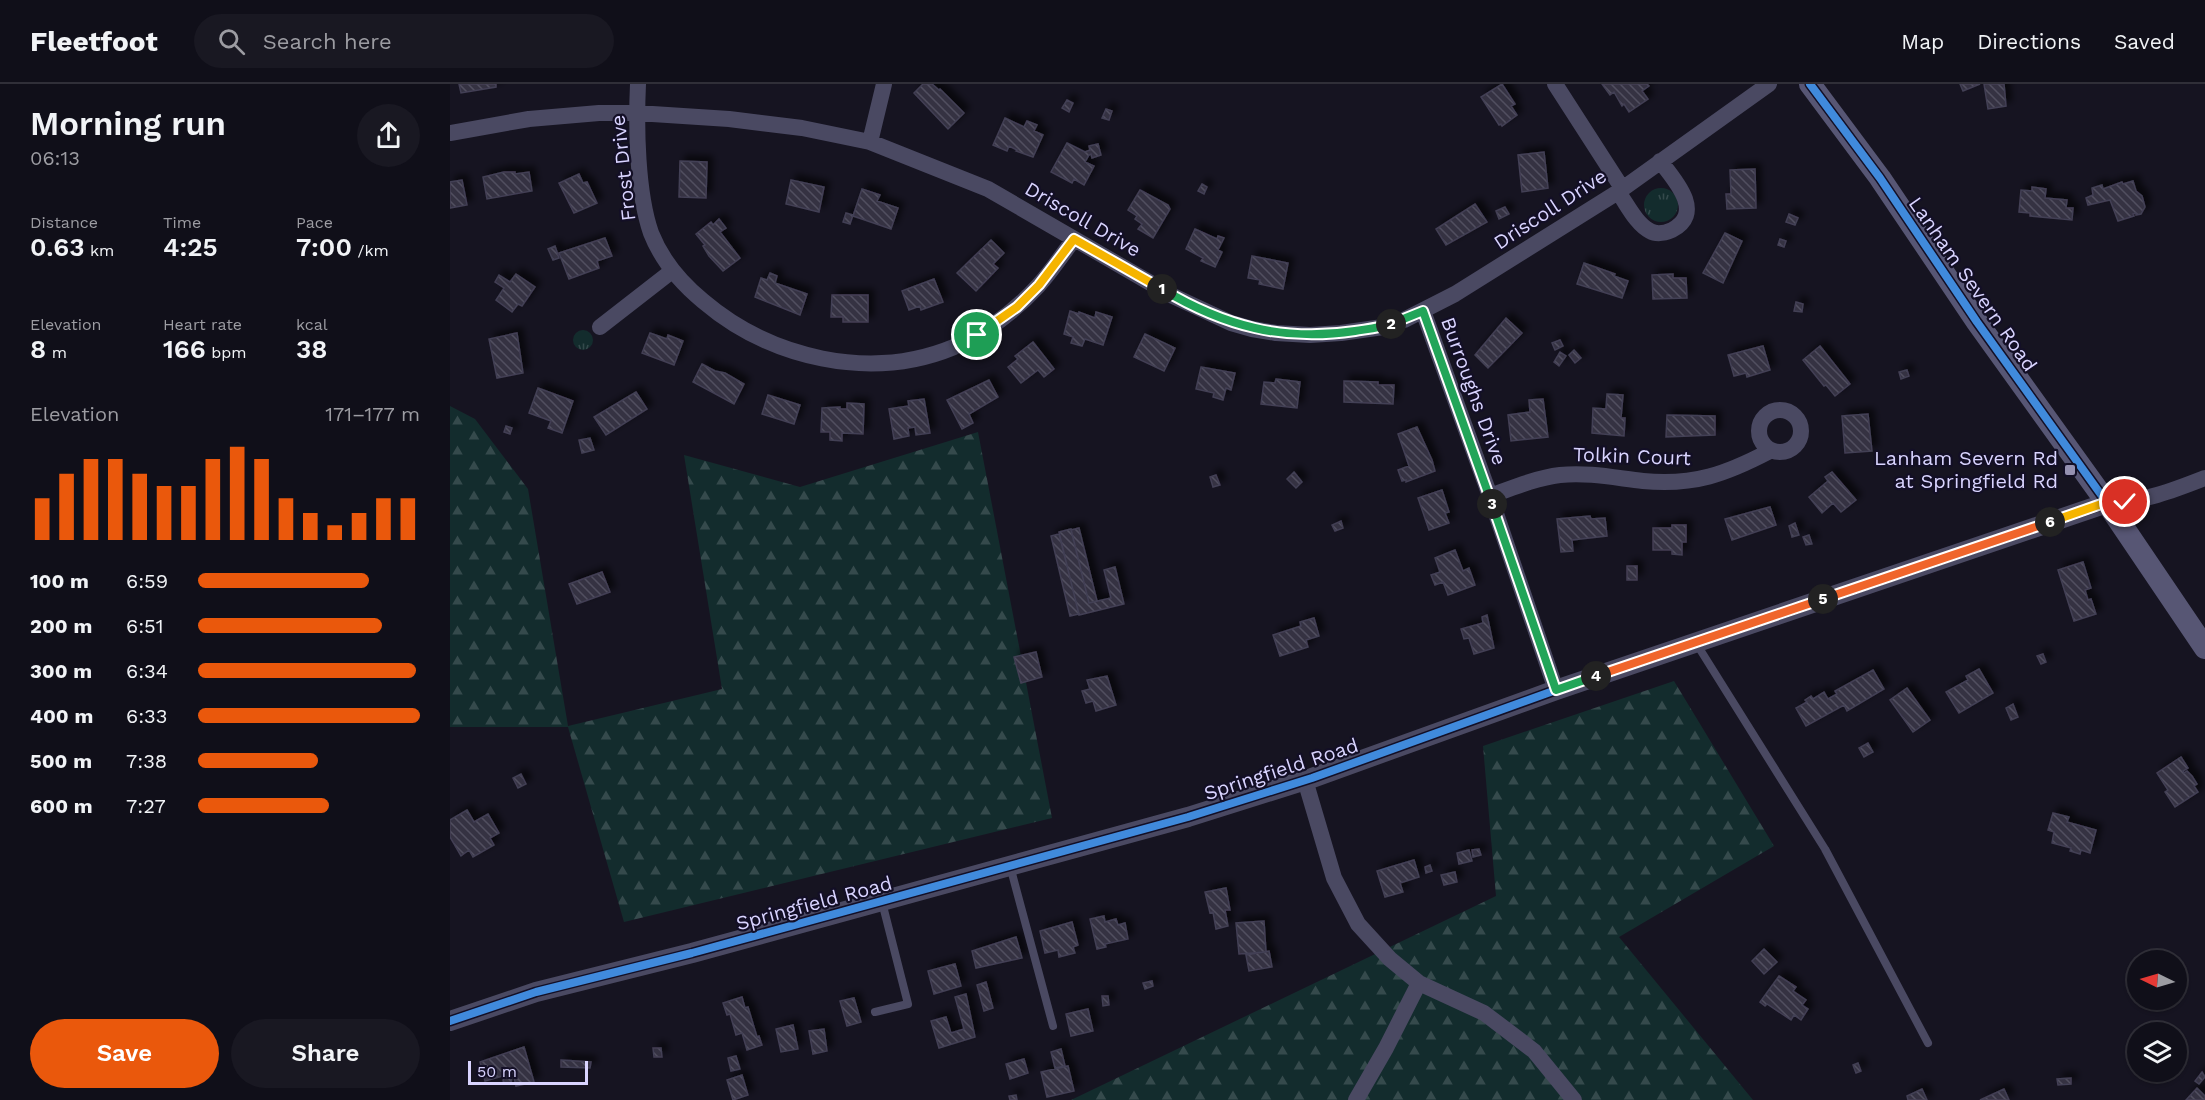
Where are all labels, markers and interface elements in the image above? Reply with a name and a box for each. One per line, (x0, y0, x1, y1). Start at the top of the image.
search box (194, 14, 614, 68)
text: Fleetfoot (30, 25, 158, 58)
icon: search (215, 25, 248, 58)
text: Search here (263, 29, 392, 54)
text: Map (1901, 29, 1944, 54)
text: Directions (1977, 29, 2081, 54)
text: Saved (2114, 29, 2175, 54)
text: Morning run (30, 104, 226, 143)
button: share (357, 104, 420, 167)
street label: Frost Drive (605, 114, 641, 222)
text: 06:13 (30, 146, 80, 170)
street label: Driscoll Drive (1489, 164, 1611, 254)
street label: Driscoll Drive (1021, 176, 1145, 262)
street label: Lanham Severn Road (1904, 192, 2042, 376)
text: Distance (30, 213, 98, 232)
text: Time (163, 213, 201, 232)
text: Pace (296, 213, 333, 232)
text: 0.63 (30, 232, 84, 262)
text: 4:25 (163, 232, 218, 262)
text: 7:00 (296, 232, 352, 262)
text: km (84, 241, 114, 260)
text: /km (352, 241, 389, 260)
pin: 1 (1147, 274, 1177, 304)
text: 1 (1159, 279, 1165, 298)
pin (951, 309, 1002, 360)
pin: 2 (1376, 309, 1406, 339)
text: 2 (1386, 314, 1396, 333)
street label: Burroughs Drive (1436, 314, 1512, 468)
text: Elevation (30, 315, 101, 334)
text: Heart rate (163, 315, 242, 334)
text: kcal (296, 315, 328, 334)
icon: arrive (960, 318, 993, 351)
text: 8 (30, 334, 46, 364)
text: 166 (163, 334, 206, 364)
text: 38 (296, 334, 328, 364)
text: m (46, 343, 67, 362)
text: bpm (206, 343, 246, 362)
text: Elevation (30, 402, 119, 426)
text: 171–177 m (325, 402, 420, 426)
street label: Tolkin Court (1573, 442, 1692, 470)
place label: Lanham Severn Rd at Springfield Rd (1874, 446, 2058, 493)
marker: Lanham Severn Rd at Springfield Rd (2063, 463, 2077, 477)
pin (2099, 476, 2150, 527)
icon: check (2108, 485, 2141, 518)
pin: 3 (1477, 489, 1507, 519)
text: 3 (1487, 494, 1497, 513)
pin: 6 (2035, 507, 2065, 537)
text: 6 (2045, 512, 2055, 531)
text: 100 m (30, 569, 89, 593)
text: 6:59 (126, 569, 168, 593)
pin: 5 (1808, 584, 1838, 614)
text: 5 (1818, 589, 1828, 608)
text: 200 m (30, 614, 92, 638)
text: 6:51 (126, 614, 164, 638)
text: 300 m (30, 659, 92, 683)
text: 6:34 (126, 659, 168, 683)
pin: 4 (1581, 661, 1611, 691)
text: 4 (1591, 666, 1601, 685)
text: 400 m (30, 704, 93, 728)
text: 6:33 (126, 704, 167, 728)
street label: Springfield Road (1201, 733, 1361, 805)
text: 500 m (30, 749, 92, 773)
text: 7:38 (126, 749, 167, 773)
text: 600 m (30, 794, 93, 818)
text: 7:27 (126, 794, 166, 818)
street label: Springfield Road (733, 871, 895, 935)
north arrow (2127, 950, 2187, 1010)
map controls (2127, 950, 2187, 1082)
button: Save (30, 1019, 219, 1088)
button: Share (231, 1019, 420, 1088)
button: layers (2127, 1022, 2187, 1082)
scale bar (468, 1058, 588, 1086)
text: 50 m (477, 1062, 517, 1081)

